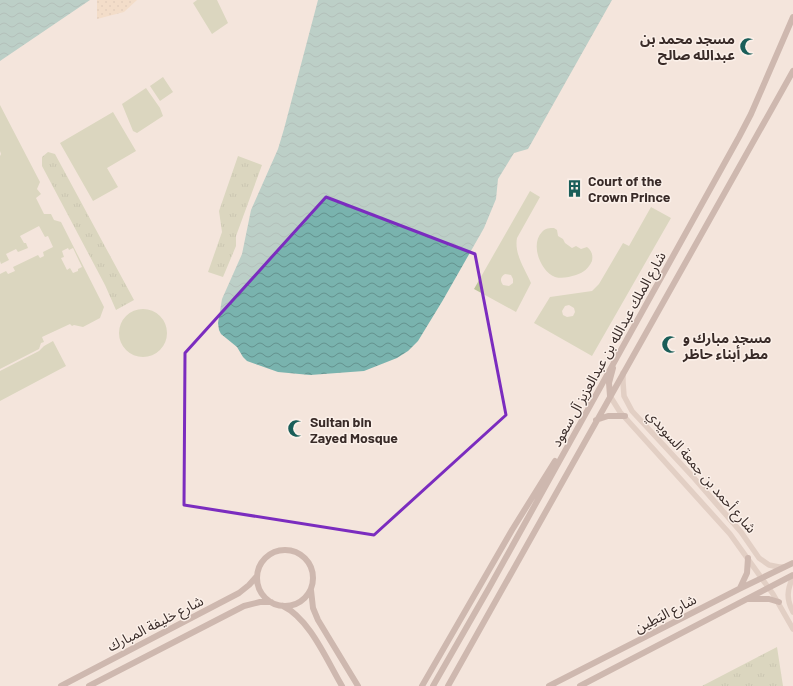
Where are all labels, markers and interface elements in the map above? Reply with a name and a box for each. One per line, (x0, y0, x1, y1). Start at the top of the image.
place label: مسجد محمد بن عبدالله صالح (640, 30, 735, 65)
mosque icon: مسجد محمد بن عبدالله صالح (738, 36, 758, 56)
place label: Court of the Crown Prince (588, 172, 671, 205)
building icon: Court of the Crown Prince (565, 178, 585, 198)
street label: شارع الملك عبدالله بن عبدالعزيز آل سعود (547, 248, 672, 451)
place label: مسجد مبارك و مطر أبناء حاظر (682, 329, 772, 363)
mosque icon: مسجد مبارك و مطر أبناء حاظر (660, 335, 680, 355)
street label: شارع أحمد بن جمعة السويدي (641, 406, 760, 538)
place label: Sultan bin Zayed Mosque (310, 413, 398, 446)
mosque icon: Sultan bin Zayed Mosque (287, 419, 307, 439)
street label: شارع البَطِين (631, 590, 700, 639)
street label: شارع خليفة المبارك (104, 592, 207, 657)

